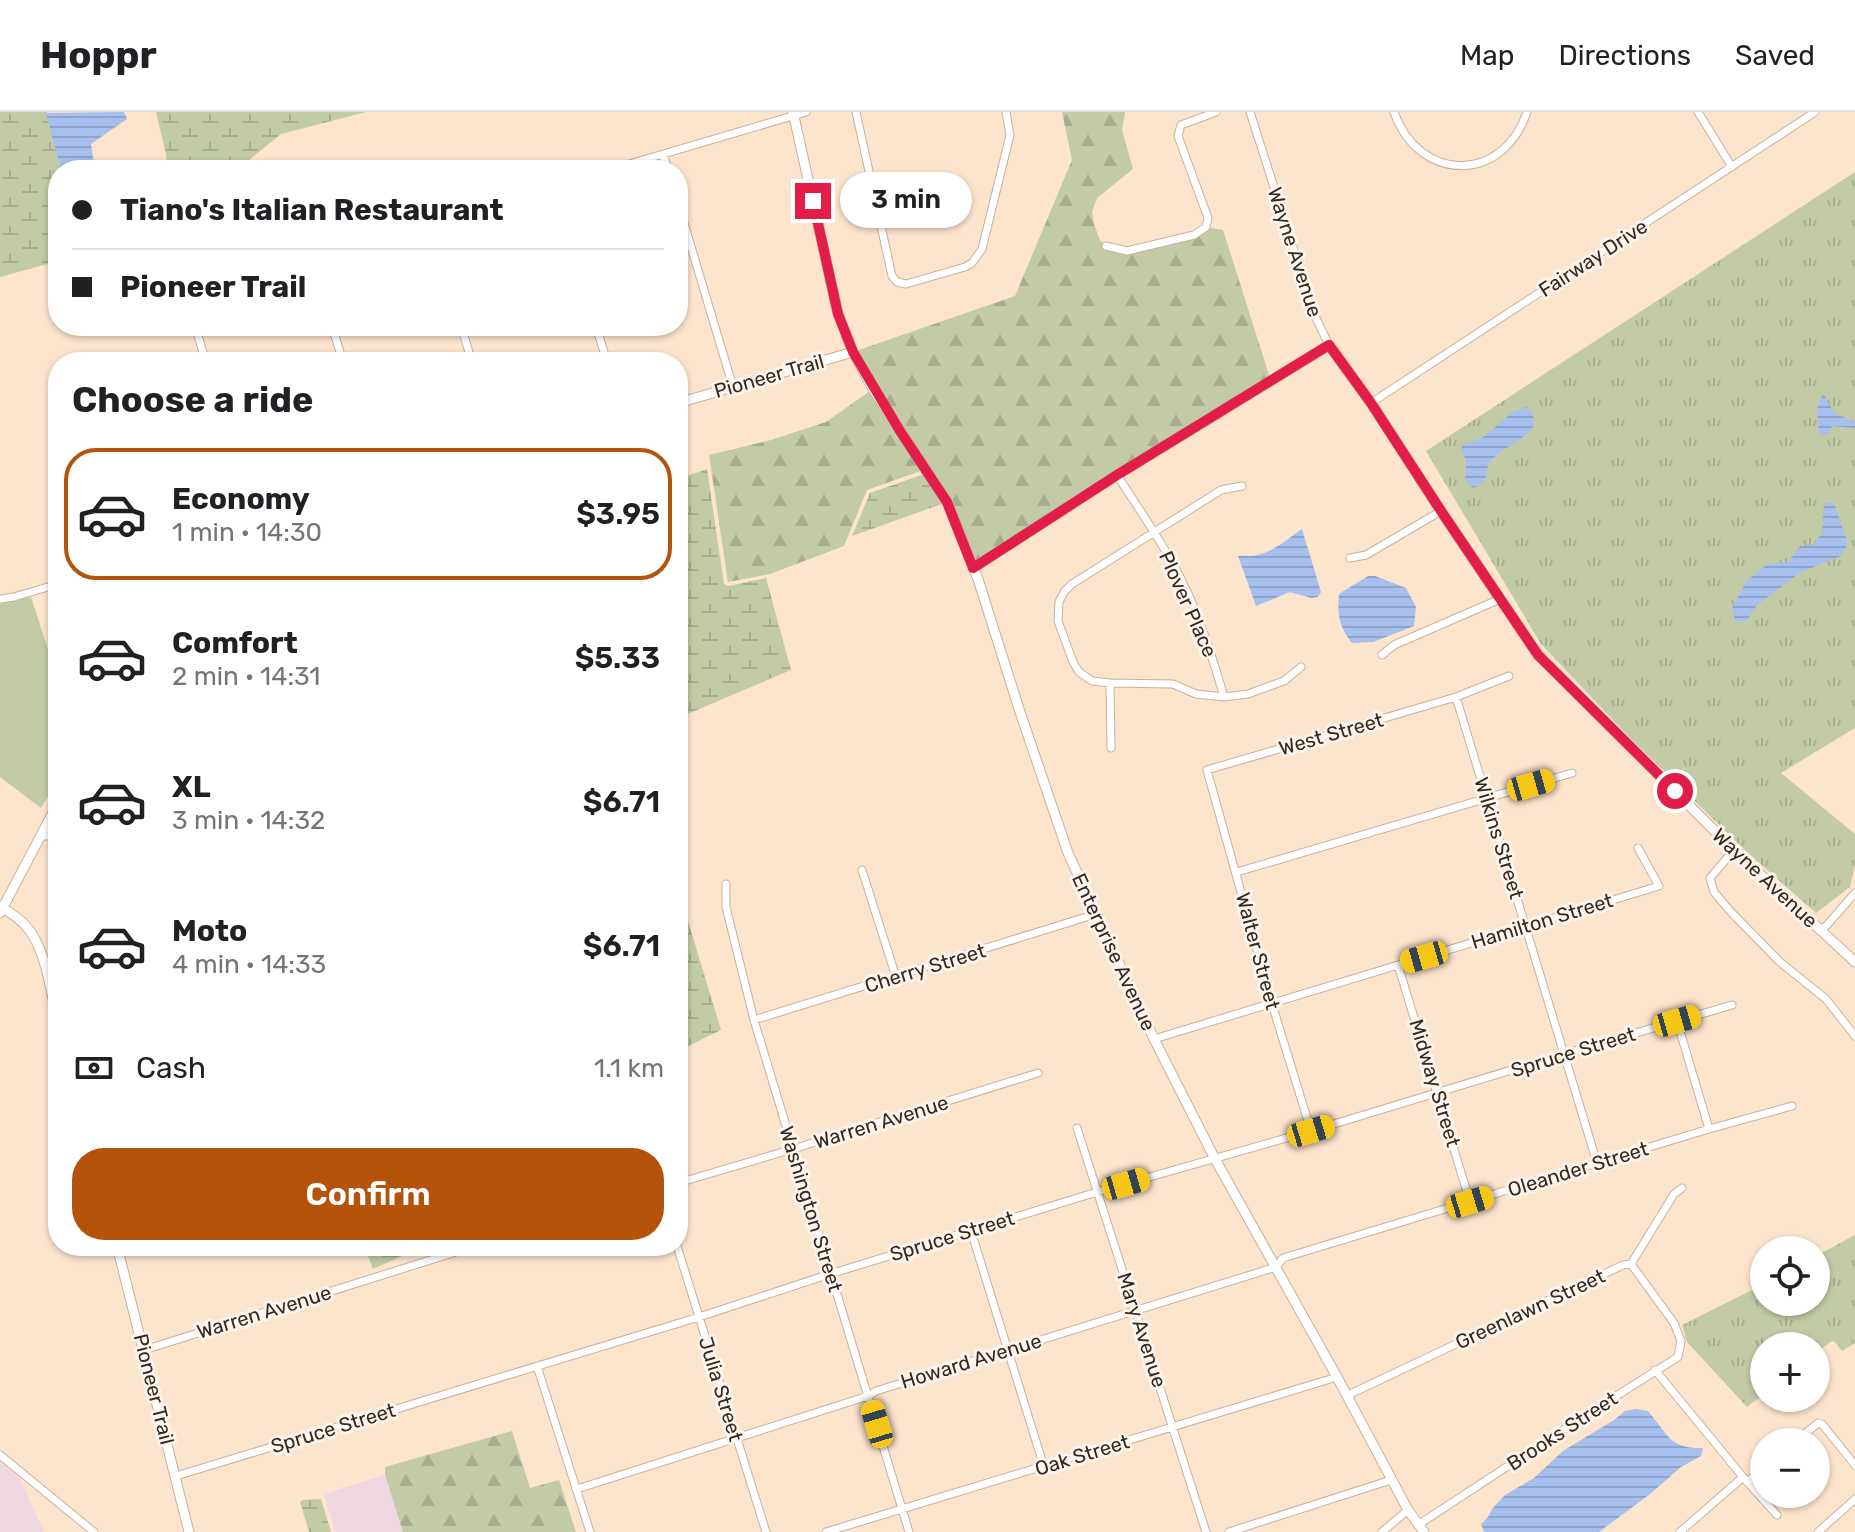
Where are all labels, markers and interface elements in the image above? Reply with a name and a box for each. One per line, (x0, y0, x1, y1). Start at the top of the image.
text: Hoppr (40, 32, 157, 78)
text: Map (1460, 39, 1514, 72)
text: Directions (1558, 39, 1691, 72)
text: Saved (1735, 39, 1815, 72)
callout: 3 min (841, 173, 973, 229)
route end (795, 183, 831, 219)
text: 3 min (871, 184, 941, 215)
street label: Wayne Avenue (1263, 184, 1327, 320)
text: Tiano's Italian Restaurant (120, 192, 504, 228)
street label: Fairway Drive (1534, 214, 1652, 302)
text: Pioneer Trail (120, 269, 306, 305)
street label: Pioneer Trail (711, 349, 827, 403)
text: Choose a ride (72, 378, 313, 421)
icon: car (76, 478, 148, 550)
text: Economy (172, 481, 310, 517)
text: $3.95 (576, 496, 660, 532)
text: 1 min · 14:30 (172, 517, 322, 548)
street label: Plover Place (1154, 547, 1222, 661)
icon: car (76, 622, 148, 694)
text: Comfort (172, 625, 298, 661)
text: $5.33 (575, 640, 660, 676)
text: 2 min · 14:31 (172, 661, 320, 692)
street label: West Street (1276, 708, 1386, 760)
icon: car (76, 766, 148, 838)
car (1505, 767, 1557, 803)
text: XL (172, 769, 211, 805)
route start (1657, 773, 1693, 809)
street label: Wilkins Street (1469, 774, 1529, 902)
text: $6.71 (583, 784, 660, 820)
text: 3 min · 14:32 (172, 805, 325, 836)
street label: Wayne Avenue (1707, 823, 1823, 933)
street label: Enterprise Avenue (1067, 869, 1161, 1035)
street label: Hamilton Street (1468, 888, 1616, 954)
street label: Walter Street (1231, 890, 1285, 1012)
icon: car (76, 910, 148, 982)
text: Moto (172, 913, 247, 949)
text: $6.71 (583, 928, 660, 964)
street label: Cherry Street (862, 938, 989, 998)
car (1398, 939, 1450, 975)
text: 4 min · 14:33 (172, 949, 326, 980)
car (1651, 1003, 1703, 1039)
street label: Midway Street (1404, 1016, 1466, 1150)
street label: Spruce Street (1508, 1022, 1638, 1082)
icon: cash (72, 1046, 116, 1090)
text: Cash (136, 1050, 206, 1086)
text: 1.1 km (594, 1053, 664, 1084)
street label: Warren Avenue (811, 1090, 951, 1154)
car (1285, 1113, 1337, 1149)
street label: Washington Street (774, 1123, 848, 1295)
street label: Oleander Street (1505, 1136, 1651, 1202)
button: Confirm (72, 1148, 664, 1240)
car (1100, 1166, 1152, 1202)
car (1444, 1184, 1496, 1220)
street label: Spruce Street (887, 1206, 1017, 1266)
map controls (1750, 1236, 1830, 1508)
button: locate (1750, 1236, 1830, 1316)
street label: Greenlawn Street (1451, 1264, 1609, 1354)
street label: Mary Avenue (1112, 1269, 1172, 1391)
street label: Warren Avenue (194, 1280, 334, 1344)
street label: Howard Avenue (898, 1328, 1044, 1394)
street label: Pioneer Trail (129, 1331, 179, 1447)
button: + (1750, 1332, 1830, 1412)
street label: Julia Street (694, 1334, 748, 1444)
street label: Brooks Street (1502, 1386, 1622, 1476)
street label: Spruce Street (268, 1398, 398, 1458)
car (859, 1398, 895, 1450)
button: − (1750, 1428, 1830, 1508)
street label: Oak Street (1032, 1429, 1132, 1481)

